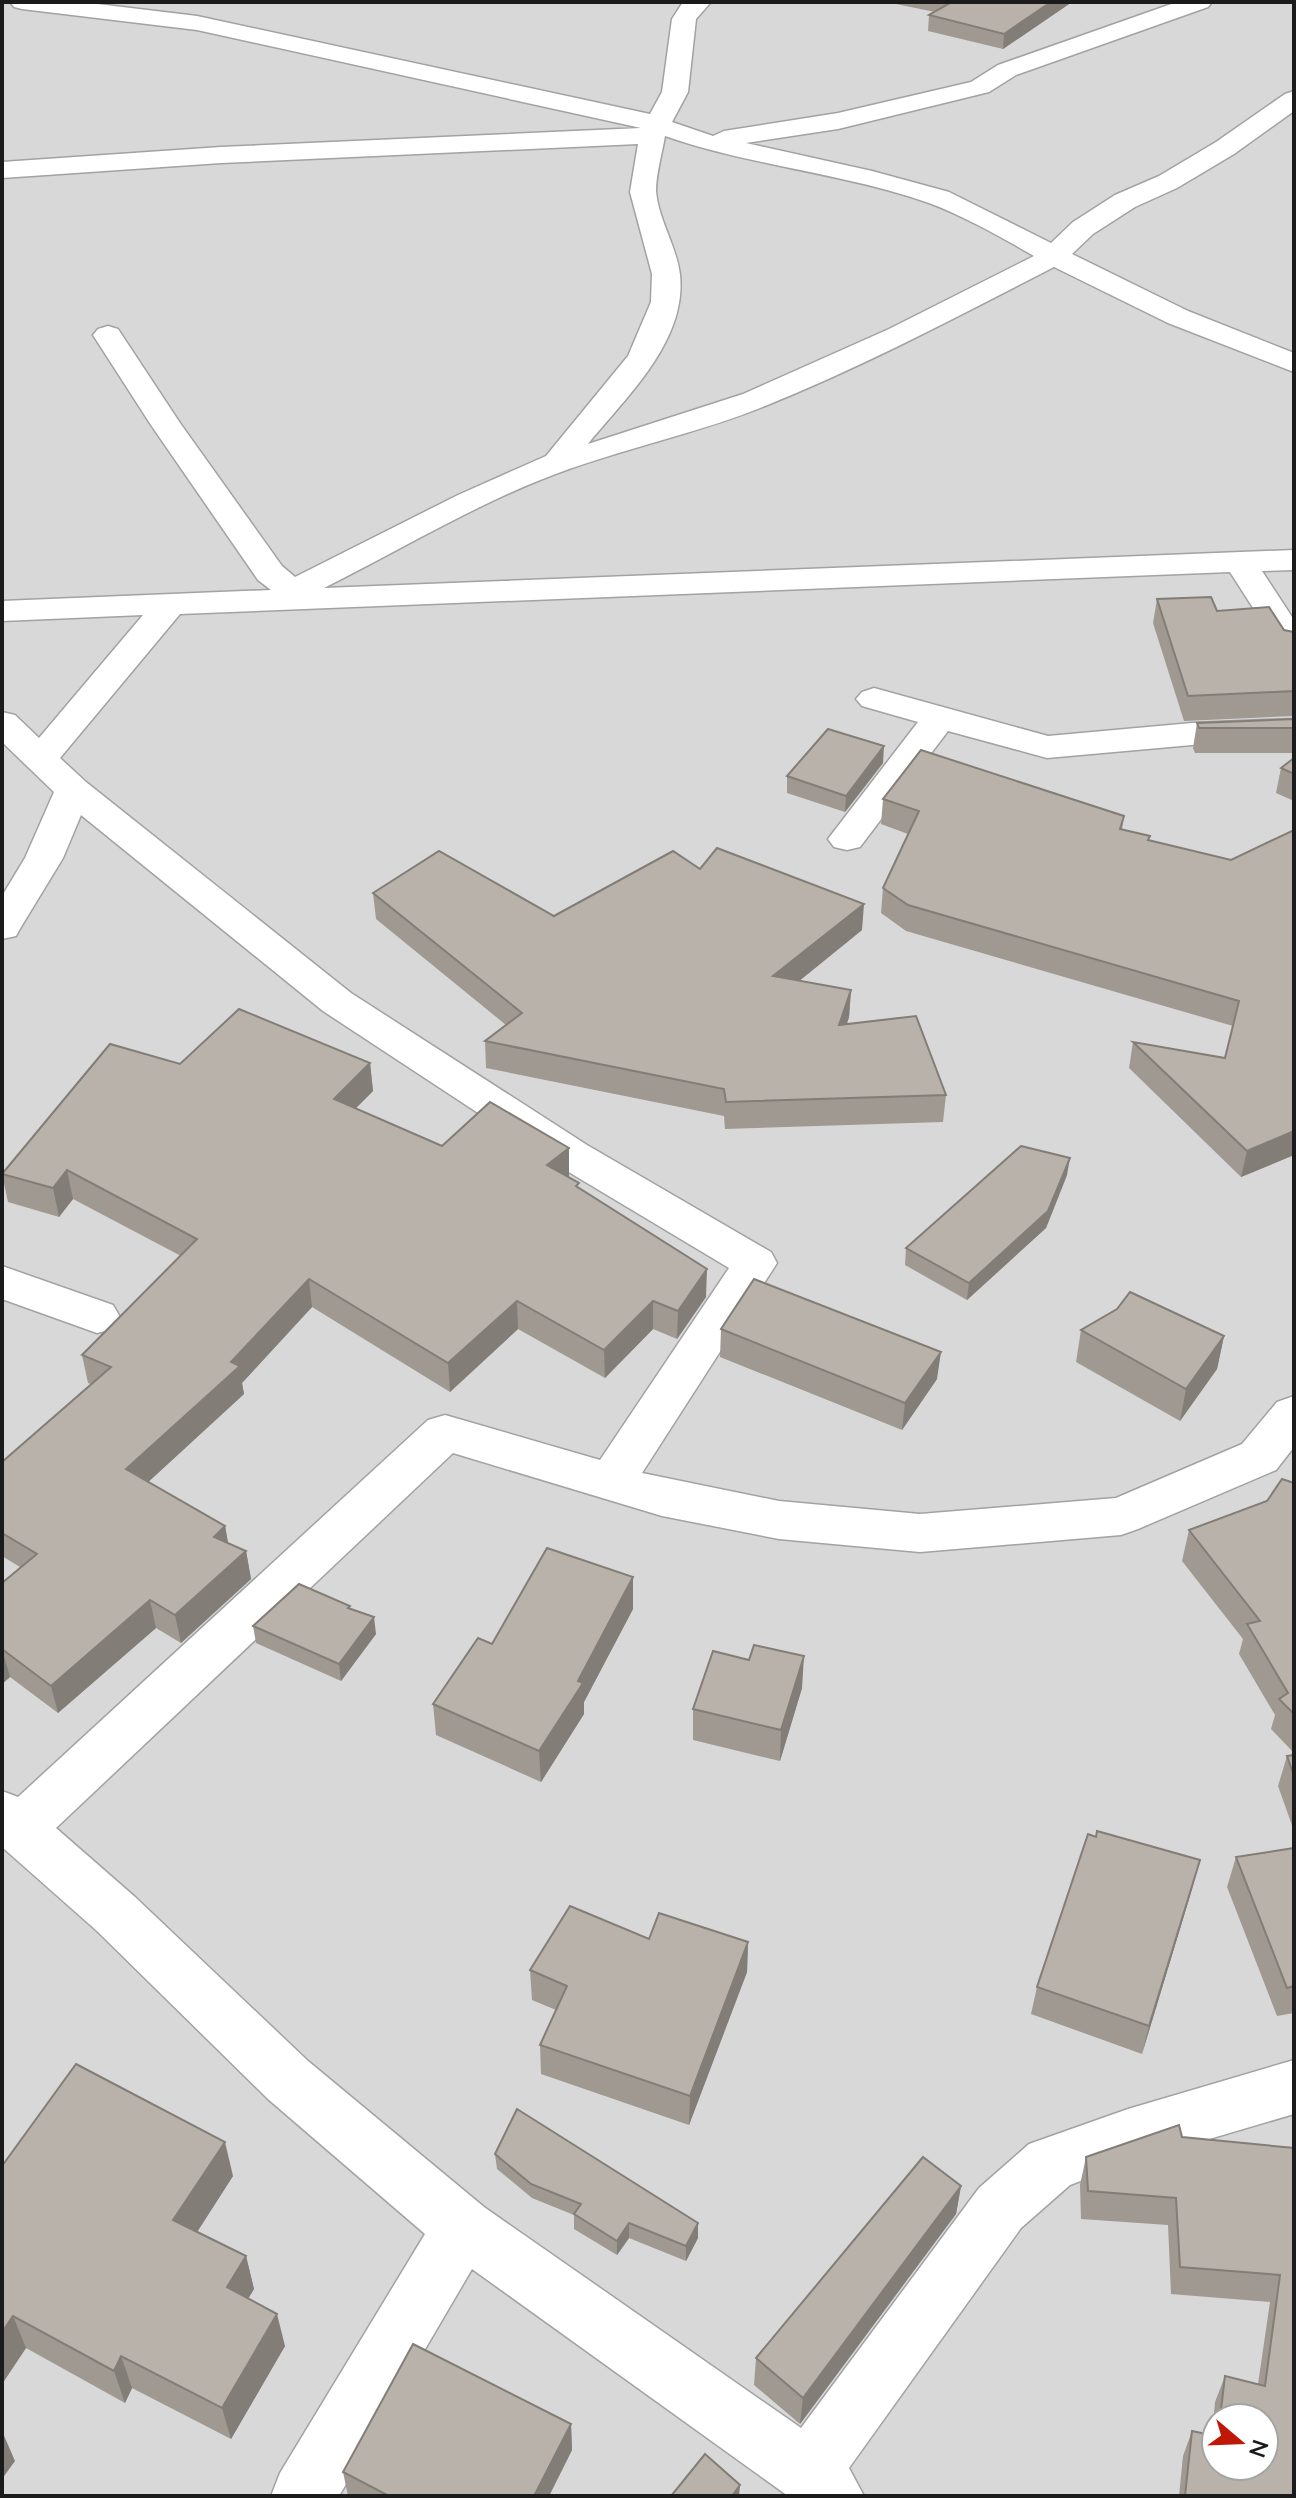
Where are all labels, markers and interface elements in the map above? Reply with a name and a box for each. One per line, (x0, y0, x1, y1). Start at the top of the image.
north arrow (1200, 2402, 1280, 2482)
text: N (1244, 2436, 1275, 2461)

